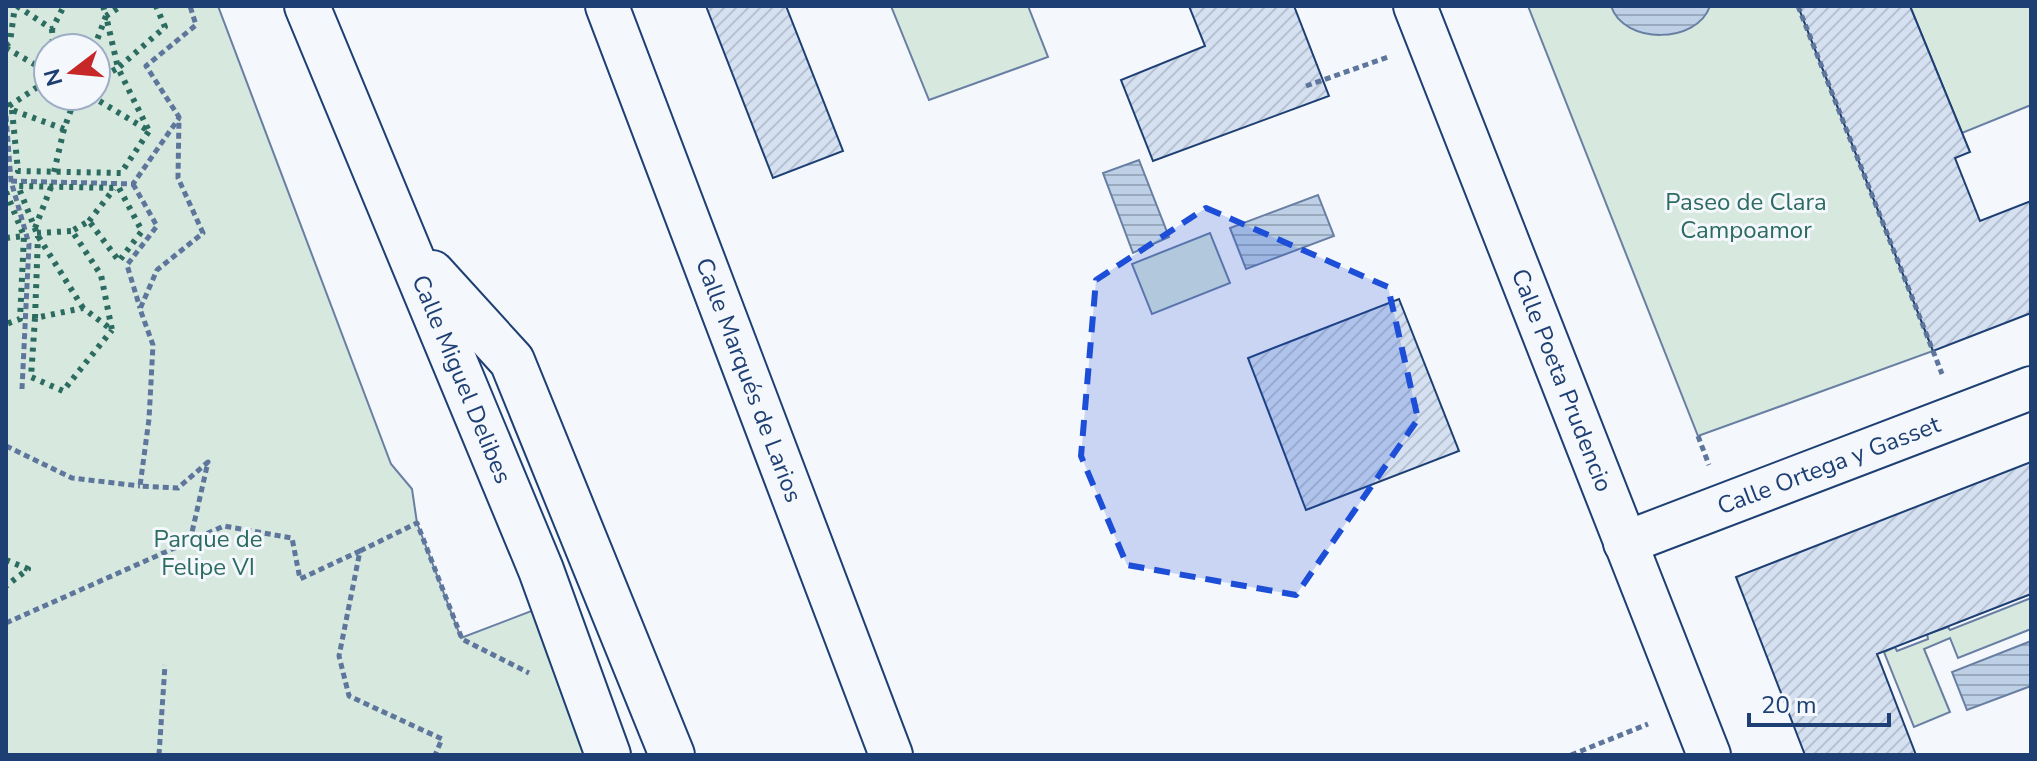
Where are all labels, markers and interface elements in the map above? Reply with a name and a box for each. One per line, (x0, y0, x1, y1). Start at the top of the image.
north arrow (32, 32, 112, 112)
text: N (37, 65, 70, 89)
park label: Paseo de Clara Campoamor (1665, 186, 1827, 246)
street label: Calle Marqués de Larios (688, 253, 810, 507)
street label: Calle Poeta Prudencio (1504, 264, 1620, 496)
street label: Calle Miguel Delibes (404, 270, 519, 488)
street label: Calle Ortega y Gasset (1713, 408, 1945, 522)
park label: Parque de Felipe VI (154, 523, 262, 583)
scale bar (1749, 677, 1889, 727)
text: 20 m (1761, 689, 1817, 721)

